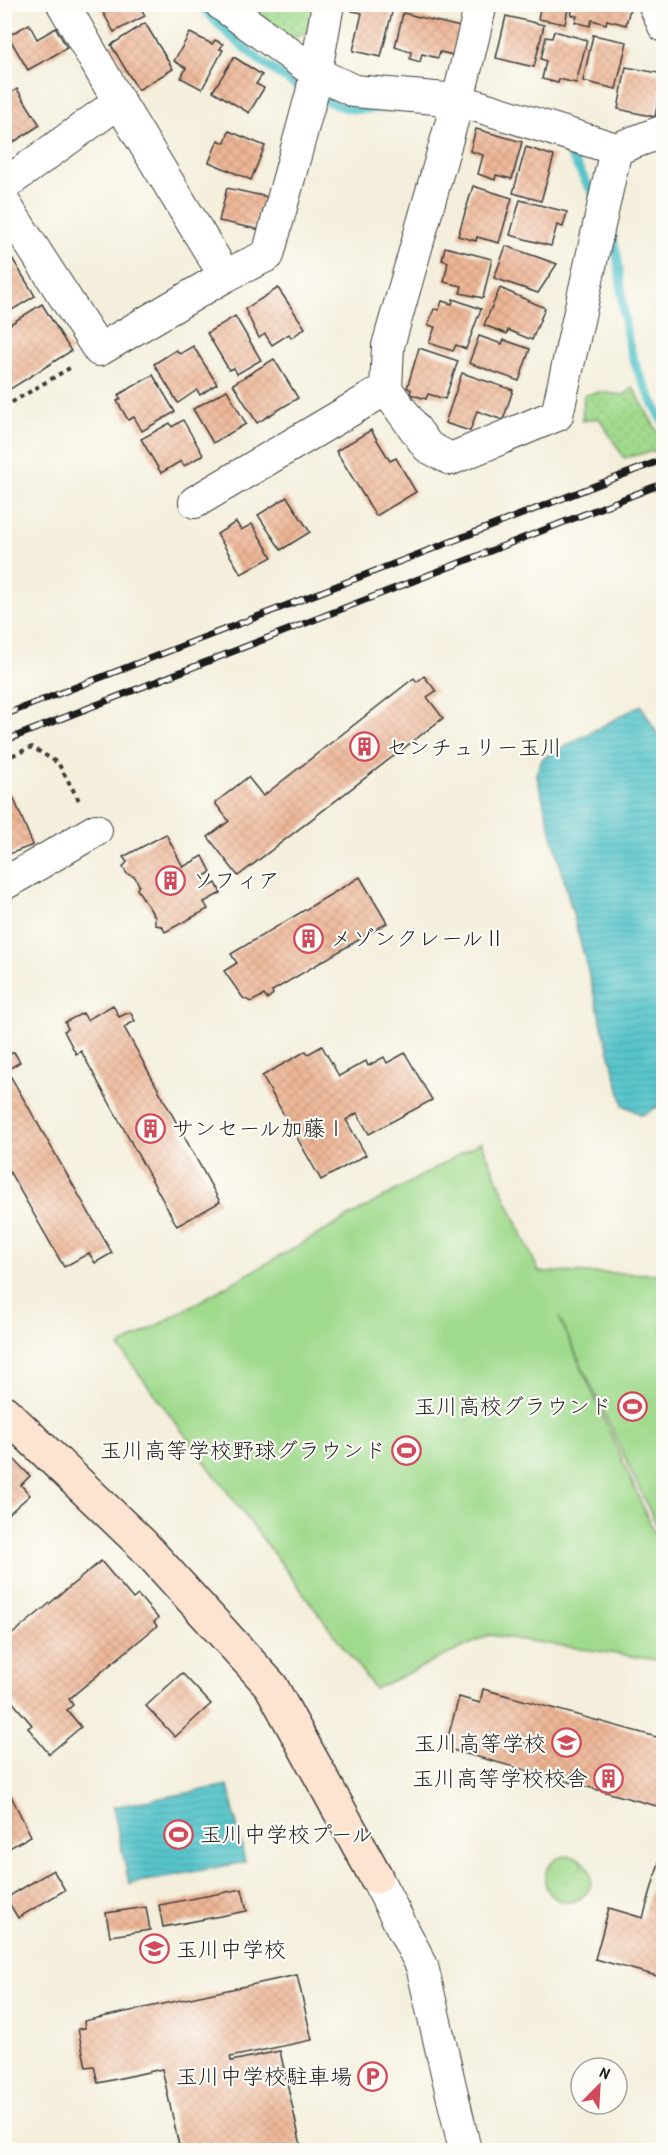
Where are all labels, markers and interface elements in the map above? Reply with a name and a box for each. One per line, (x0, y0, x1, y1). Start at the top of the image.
building icon: センチュリー玉川 (349, 731, 381, 763)
place label: センチュリー玉川 (386, 732, 562, 762)
building icon: ソフィア (155, 864, 187, 896)
place label: ソフィア (192, 865, 280, 895)
building icon: メゾンクレールⅡ (293, 922, 325, 954)
place label: メゾンクレールⅡ (330, 923, 506, 953)
building icon: サンセール加藤Ⅰ (135, 1112, 167, 1144)
place label: サンセール加藤Ⅰ (172, 1113, 347, 1143)
sports icon: 玉川高校グラウンド (617, 1390, 649, 1422)
place label: 玉川高校グラウンド (414, 1391, 612, 1421)
sports icon: 玉川高等学校野球グラウンド (391, 1434, 423, 1466)
place label: 玉川高等学校野球グラウンド (100, 1435, 386, 1465)
school or university icon: 玉川高等学校 (551, 1727, 583, 1759)
place label: 玉川高等学校 (414, 1728, 546, 1758)
building icon: 玉川高等学校校舎 (593, 1762, 625, 1794)
place label: 玉川高等学校校舎 (412, 1763, 588, 1793)
sports icon: 玉川中学校プール (163, 1818, 195, 1850)
place label: 玉川中学校プール (200, 1819, 373, 1849)
school or university icon: 玉川中学校 (139, 1933, 171, 1965)
place label: 玉川中学校 (176, 1934, 286, 1964)
north arrow (569, 2056, 629, 2116)
parking icon: 玉川中学校駐車場 (357, 2060, 389, 2092)
place label: 玉川中学校駐車場 (176, 2061, 352, 2091)
text: N (597, 2061, 614, 2084)

